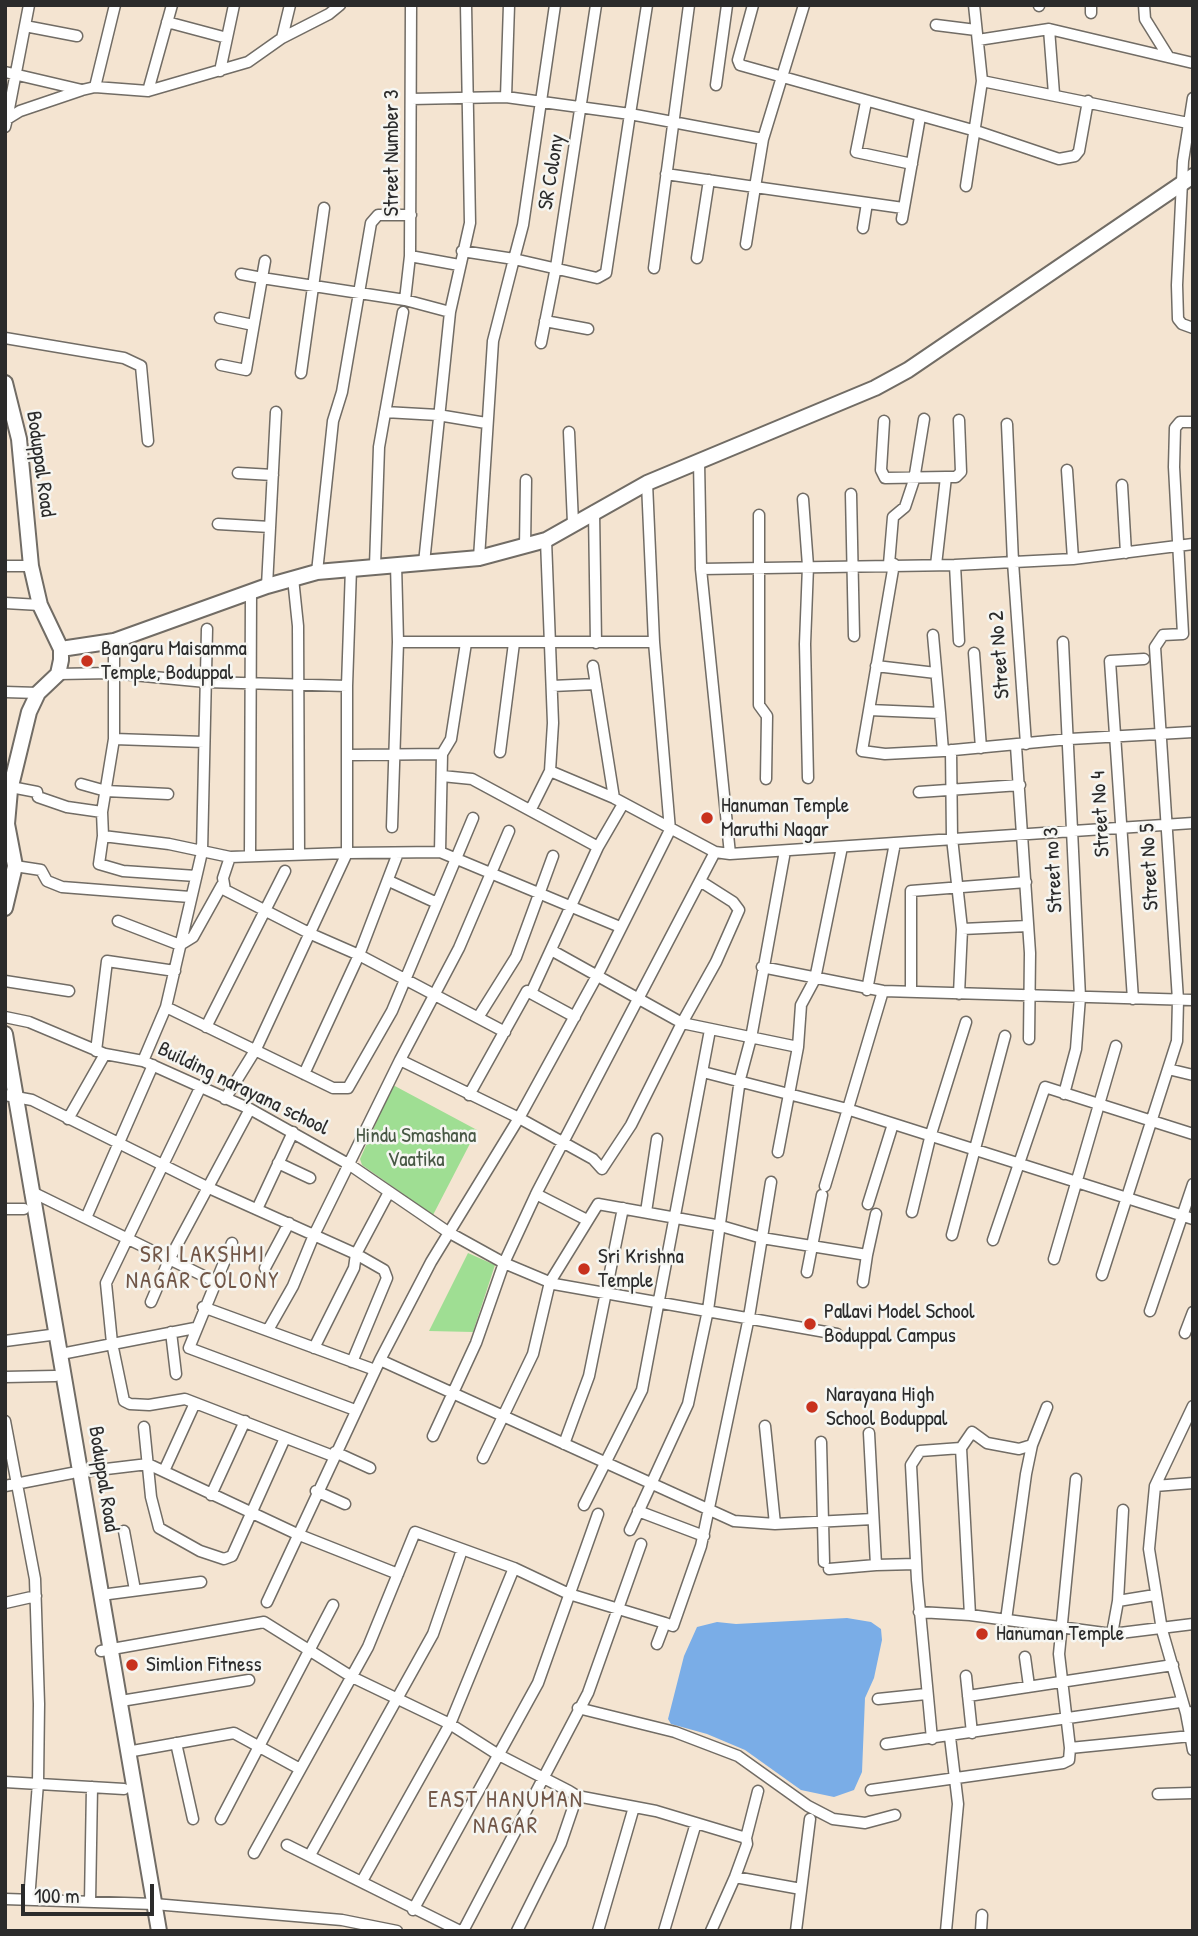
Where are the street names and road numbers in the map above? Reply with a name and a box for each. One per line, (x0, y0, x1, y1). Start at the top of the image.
street label: Street Number 3 (379, 90, 405, 216)
street label: SR Colony (534, 132, 570, 212)
street label: Boduppal Road (20, 409, 60, 519)
street label: Street No 2 (984, 610, 1016, 700)
street label: Street No 4 (1086, 770, 1116, 858)
street label: Street No 5 (1135, 823, 1165, 911)
street label: Street no 3 (1039, 826, 1069, 914)
street label: Building narayana school (153, 1037, 333, 1141)
street label: Boduppal Road (82, 1424, 124, 1534)

